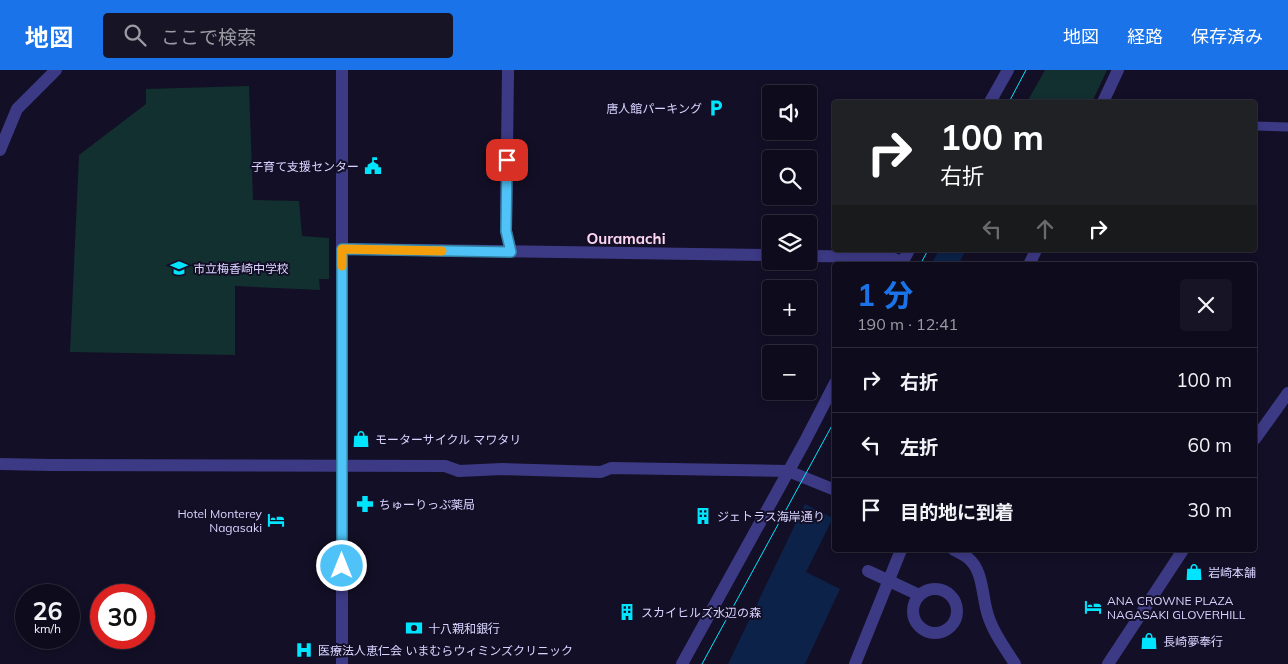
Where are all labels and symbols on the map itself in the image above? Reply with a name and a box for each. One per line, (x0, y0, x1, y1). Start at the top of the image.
parking icon: 唐人館パーキング (706, 98, 726, 118)
place label: 唐人館パーキング (606, 101, 702, 116)
pin (486, 139, 528, 181)
public building icon: 子育て支援センター (363, 156, 383, 176)
place label: 子育て支援センター (251, 159, 359, 174)
district label: Ouramachi (586, 229, 666, 248)
school or university icon: 市立梅香崎中学校 (169, 258, 189, 278)
place label: 市立梅香崎中学校 (193, 261, 289, 276)
shop icon: モーターサイクル マワタリ (351, 429, 371, 449)
place label: モーターサイクル マワタリ (375, 432, 521, 447)
pharmacy icon: ちゅーりっぷ薬局 (355, 494, 375, 514)
place label: ちゅーりっぷ薬局 (379, 497, 475, 512)
place label: Hotel Monterey Nagasaki (177, 506, 263, 535)
building icon: ジェトラス海岸通り (693, 506, 713, 526)
place label: ジェトラス海岸通り (717, 509, 825, 524)
hotel icon: Hotel Monterey Nagasaki (266, 510, 286, 530)
position arrow (315, 539, 367, 591)
shop icon: 岩崎本舗 (1184, 562, 1204, 582)
place label: 岩崎本舗 (1208, 565, 1256, 580)
speed limit sign: 30 (90, 584, 155, 649)
place label: ANA CROWNE PLAZA NAGASAKI GLOVERHILL (1107, 593, 1246, 622)
hotel icon: ANA CROWNE PLAZA NAGASAKI GLOVERHILL (1083, 597, 1103, 617)
building icon: スカイヒルズ水辺の森 (617, 602, 637, 622)
place label: スカイヒルズ水辺の森 (641, 605, 761, 620)
bank icon: 十八親和銀行 (404, 618, 424, 638)
place label: 十八親和銀行 (428, 621, 500, 636)
shop icon: 長崎夢奉行 (1139, 631, 1159, 651)
place label: 長崎夢奉行 (1163, 634, 1223, 649)
hospital icon: 医療法人恵仁会 いまむらウィミンズクリニック (294, 640, 314, 660)
place label: 医療法人恵仁会 いまむらウィミンズクリニック (318, 643, 573, 658)

